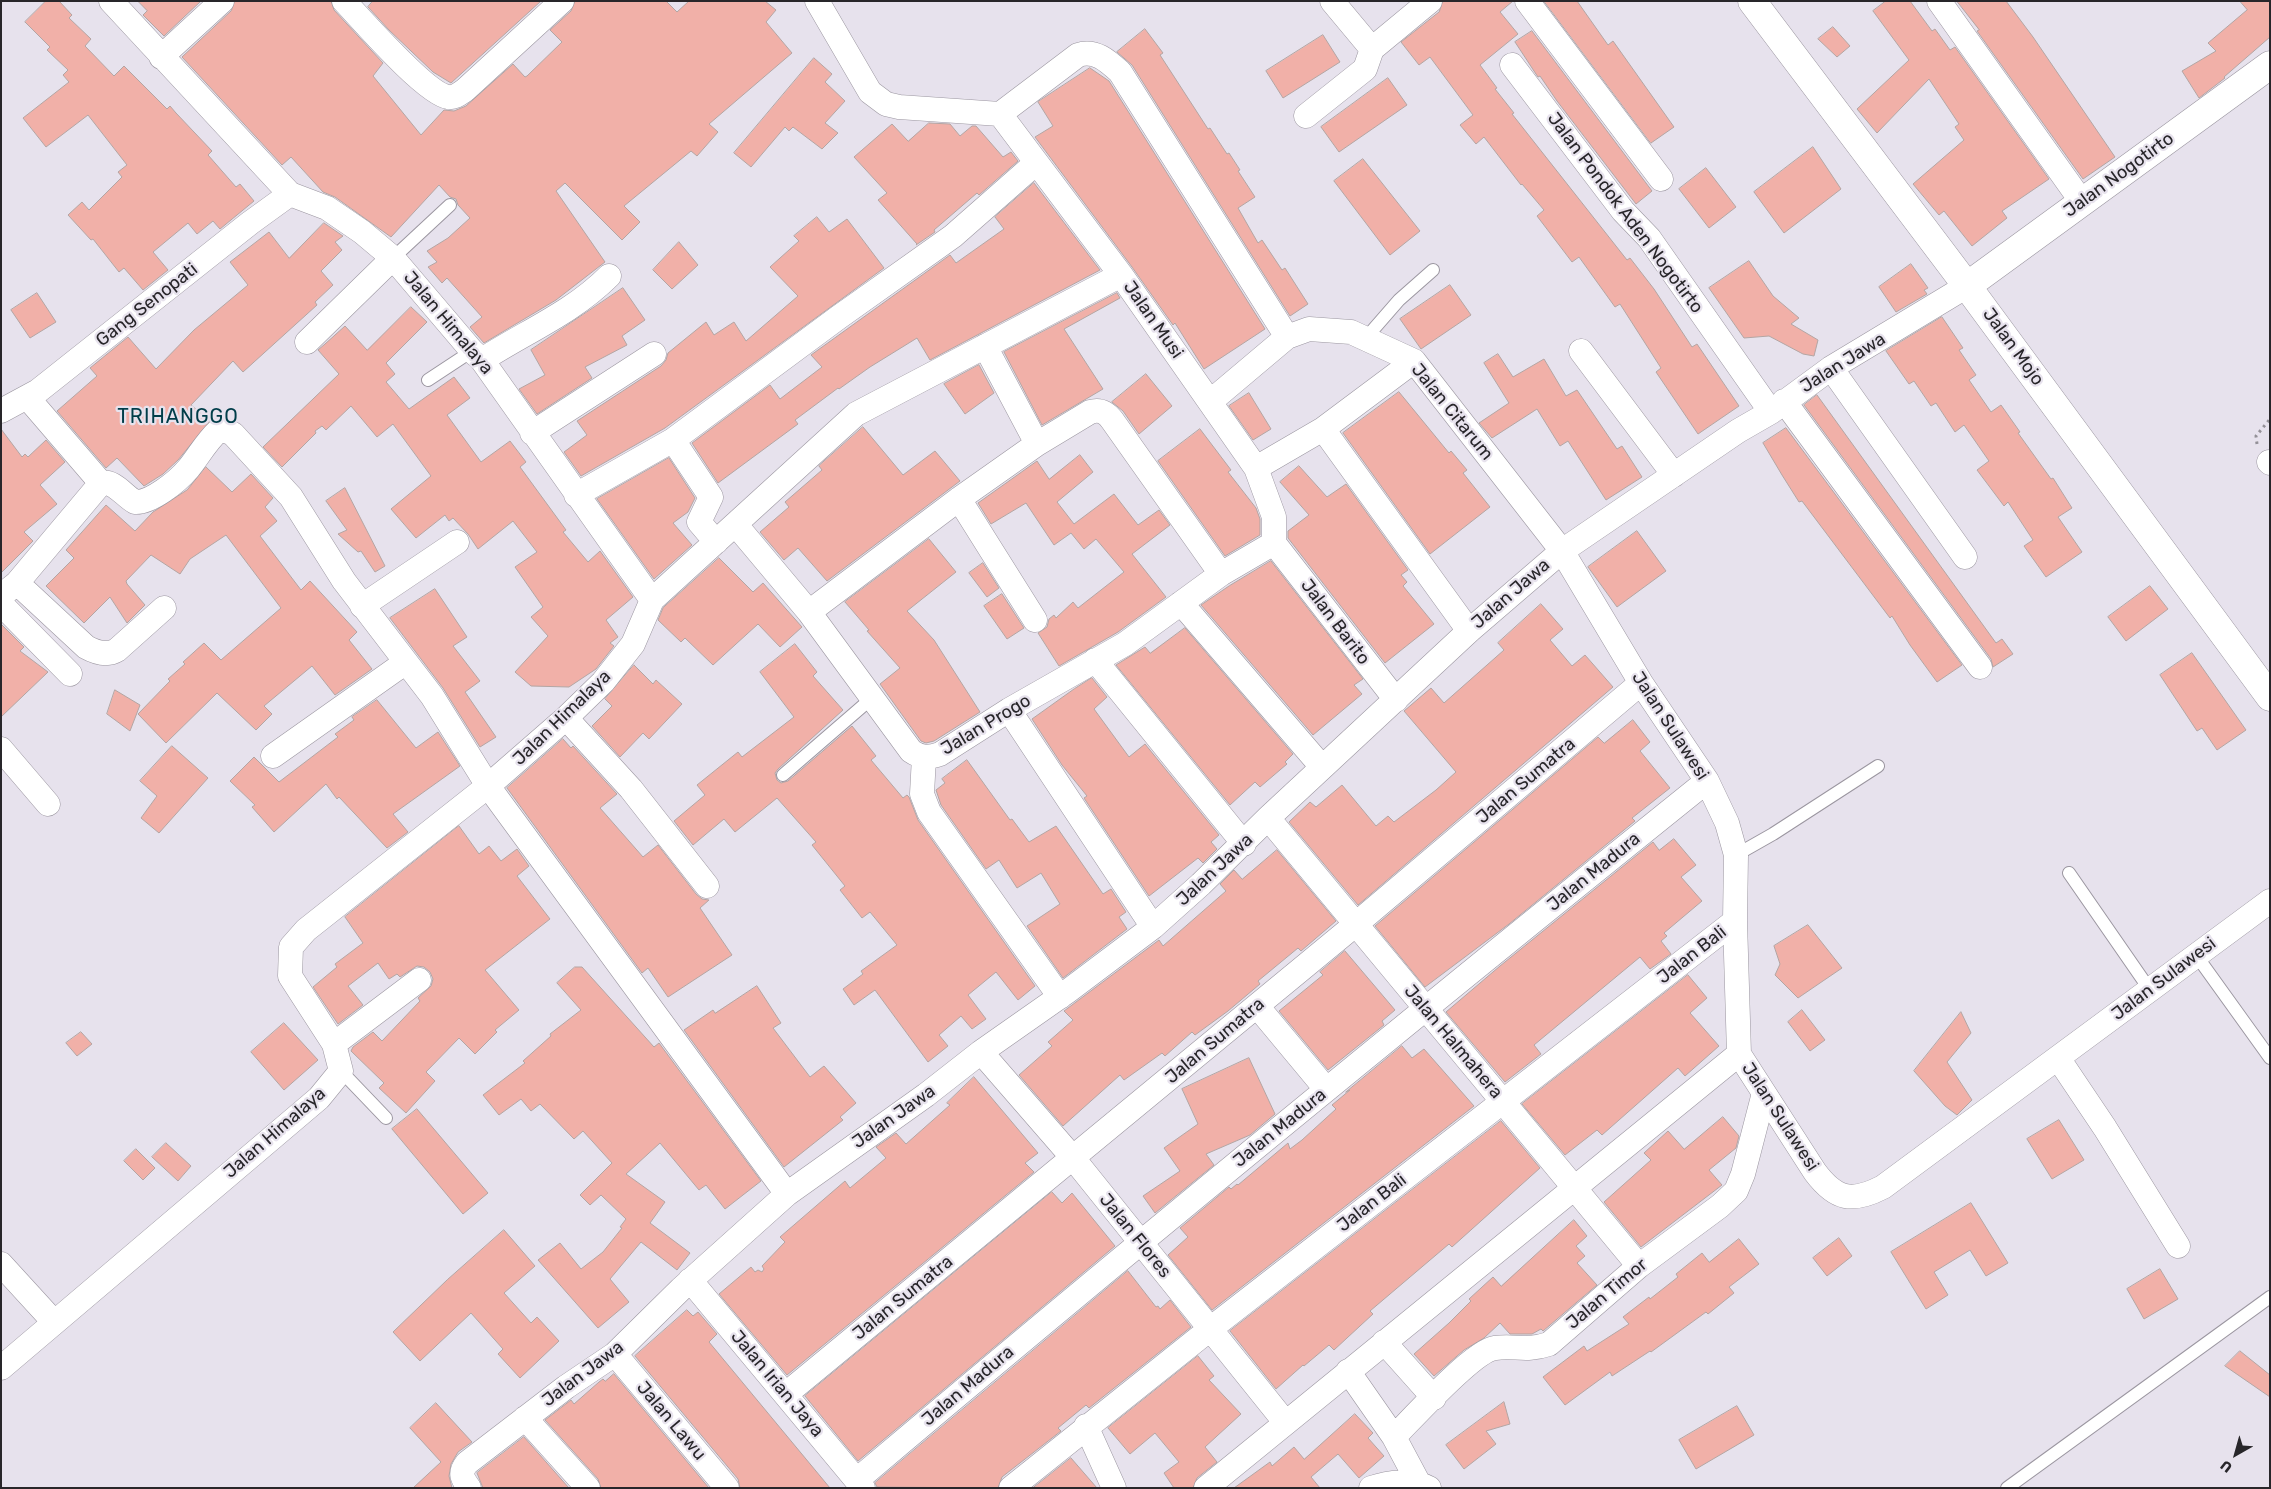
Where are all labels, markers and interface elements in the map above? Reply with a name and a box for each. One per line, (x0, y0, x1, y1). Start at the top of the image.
street label: Jalan Pondok Aden Nogotirto (1542, 108, 1708, 318)
street label: Jalan Nogotirto (2060, 128, 2178, 222)
street label: Gang Senopati (92, 259, 202, 351)
street label: Jalan Himalaya (399, 267, 497, 379)
street label: Jalan Musi (1118, 277, 1188, 363)
street label: Jalan Mojo (1978, 304, 2048, 390)
street label: Jalan Jawa (1796, 328, 1890, 398)
street label: Jalan Citarum (1407, 359, 1497, 465)
district label: TRIHANGGO (116, 405, 240, 429)
street label: Jalan Jawa (1468, 554, 1554, 634)
street label: Jalan Barito (1296, 575, 1374, 669)
street label: Jalan Himalaya (509, 666, 615, 770)
street label: Jalan Sulawesi (1627, 668, 1713, 784)
street label: Jalan Progo (937, 690, 1035, 760)
street label: Jalan Sumatra (1472, 733, 1580, 829)
street label: Jalan Madura (1543, 828, 1645, 916)
street label: Jalan Jawa (1172, 829, 1258, 911)
street label: Jalan Bali (1653, 921, 1731, 989)
street label: Jalan Sulawesi (2108, 933, 2220, 1025)
street label: Jalan Halmahera (1399, 981, 1507, 1103)
street label: Jalan Sumatra (1161, 993, 1269, 1089)
street label: Jalan Sulawesi (1737, 1059, 1823, 1175)
street label: Jalan Jawa (848, 1081, 940, 1153)
street label: Jalan Himalaya (220, 1083, 330, 1183)
street label: Jalan Madura (1229, 1084, 1331, 1172)
street label: Jalan Bali (1333, 1169, 1411, 1237)
street label: Jalan Flores (1094, 1190, 1176, 1282)
street label: Jalan Sumatra (849, 1251, 957, 1345)
street label: Jalan Timor (1562, 1254, 1652, 1334)
street label: Jalan Irian Jaya (726, 1326, 828, 1442)
street label: Jalan Jawa (538, 1336, 628, 1412)
street label: Jalan Madura (918, 1341, 1018, 1431)
street label: Jalan Lawu (632, 1377, 710, 1465)
north arrow (2211, 1429, 2261, 1479)
text: U (2217, 1456, 2236, 1476)

